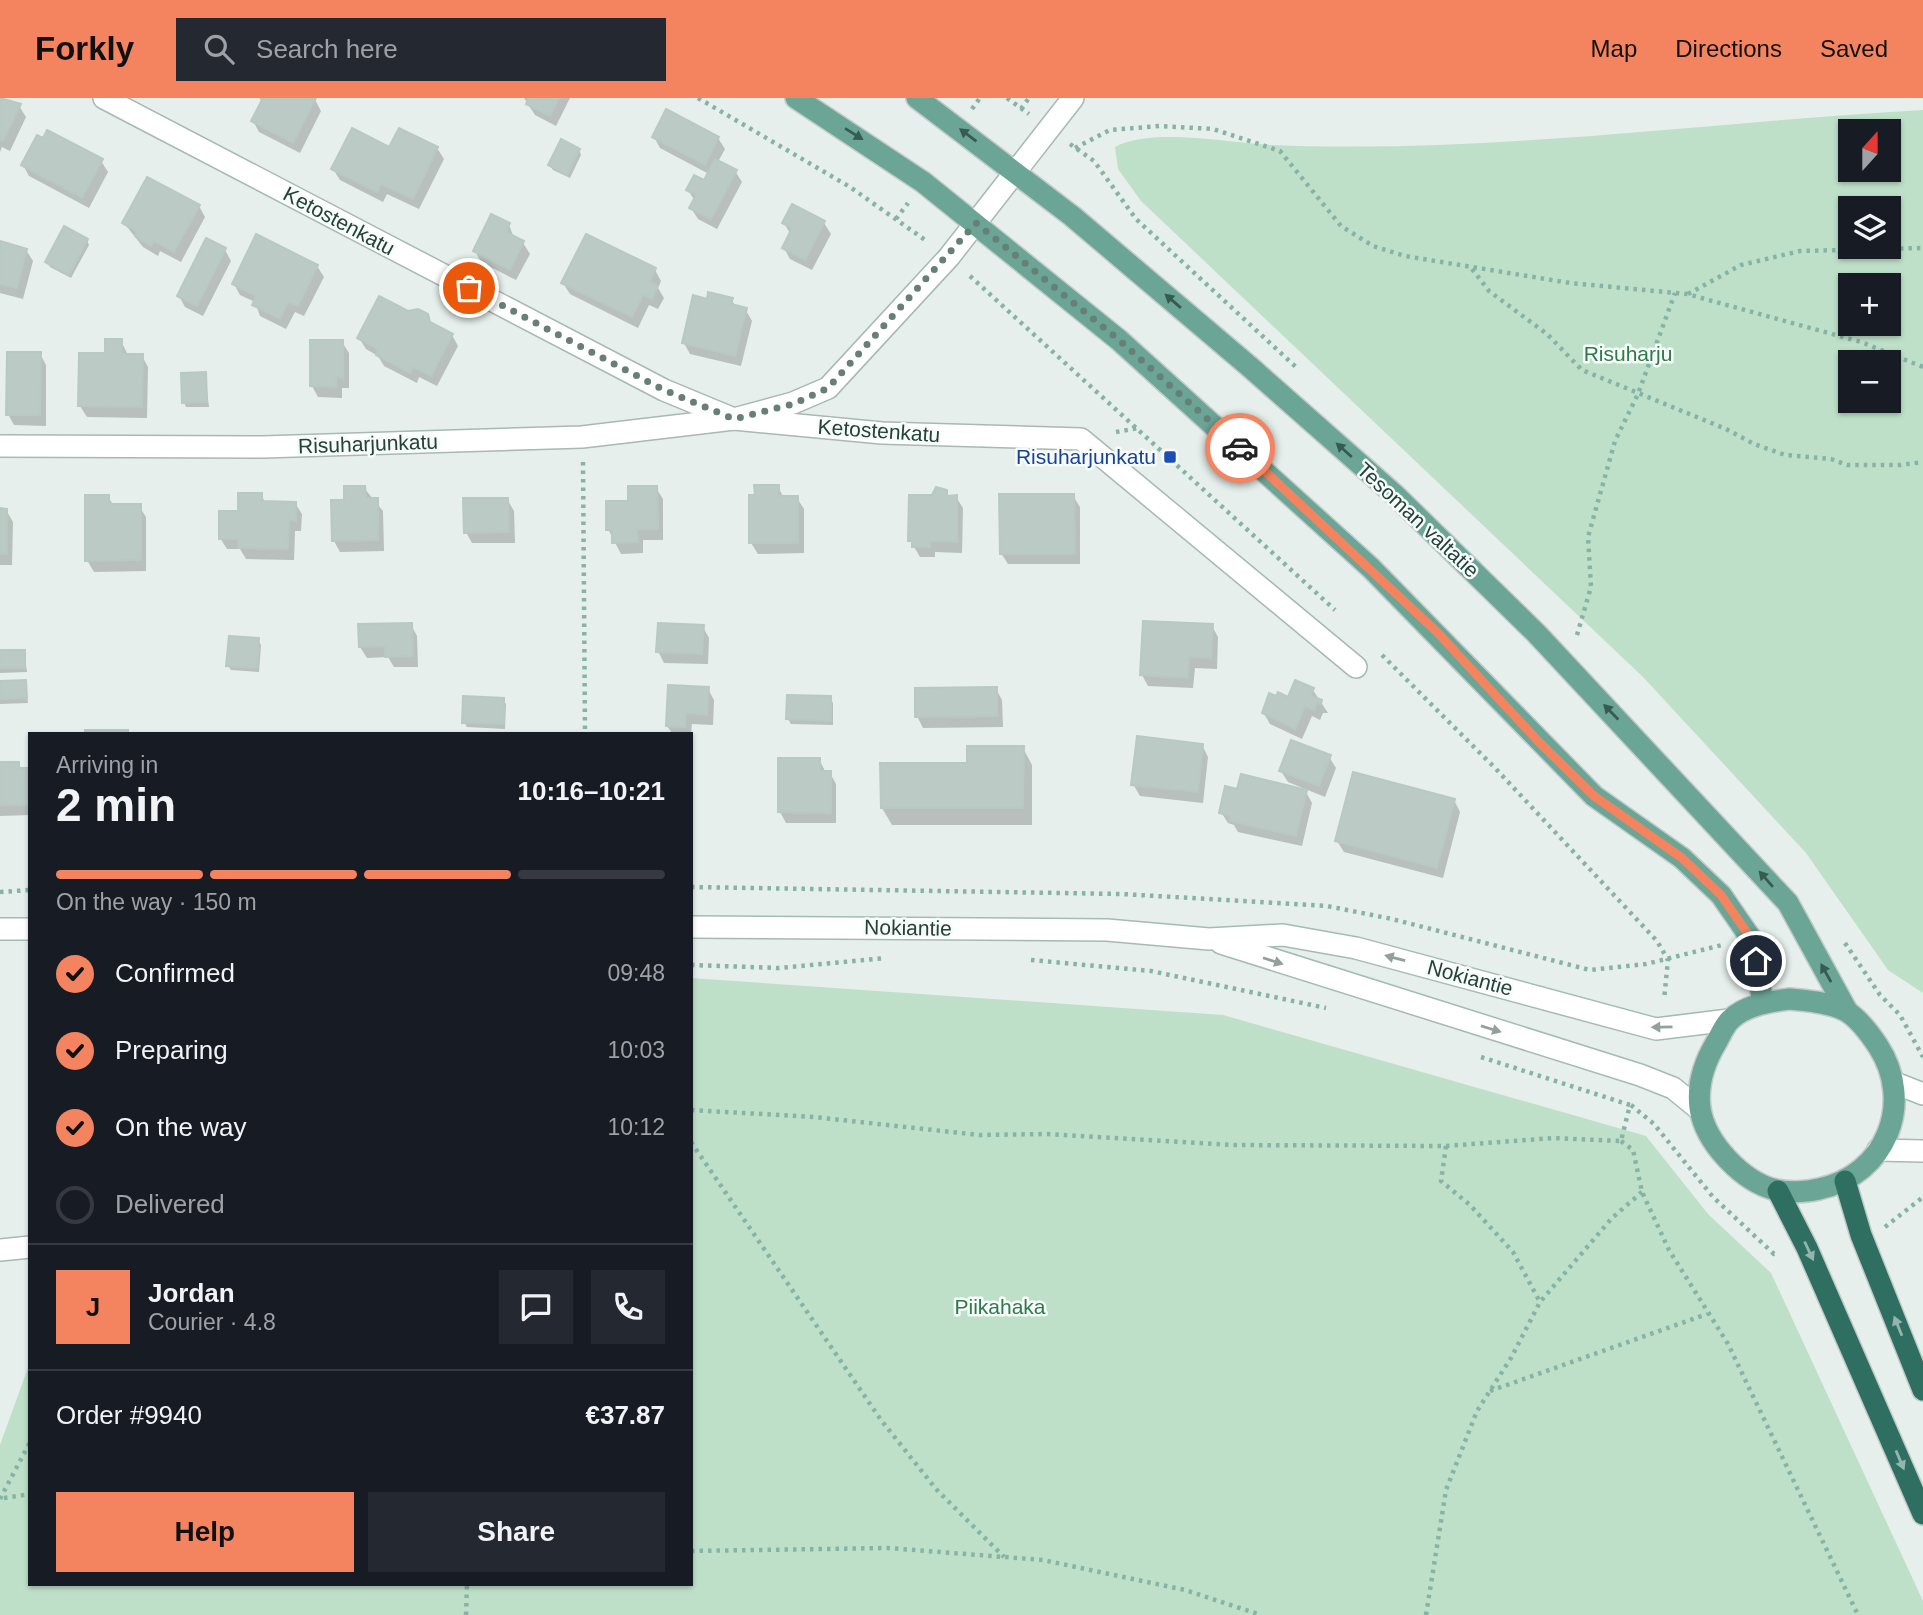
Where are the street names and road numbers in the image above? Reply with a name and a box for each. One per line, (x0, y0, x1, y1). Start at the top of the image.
street label: Ketostenkatu (280, 182, 399, 259)
street label: Ketostenkatu (817, 415, 941, 446)
street label: Risuharjunkatu (298, 430, 438, 457)
street label: Tesoman valtatie (1353, 457, 1484, 582)
street label: Nokiantie (864, 915, 952, 940)
street label: Nokiantie (1425, 955, 1515, 1000)

